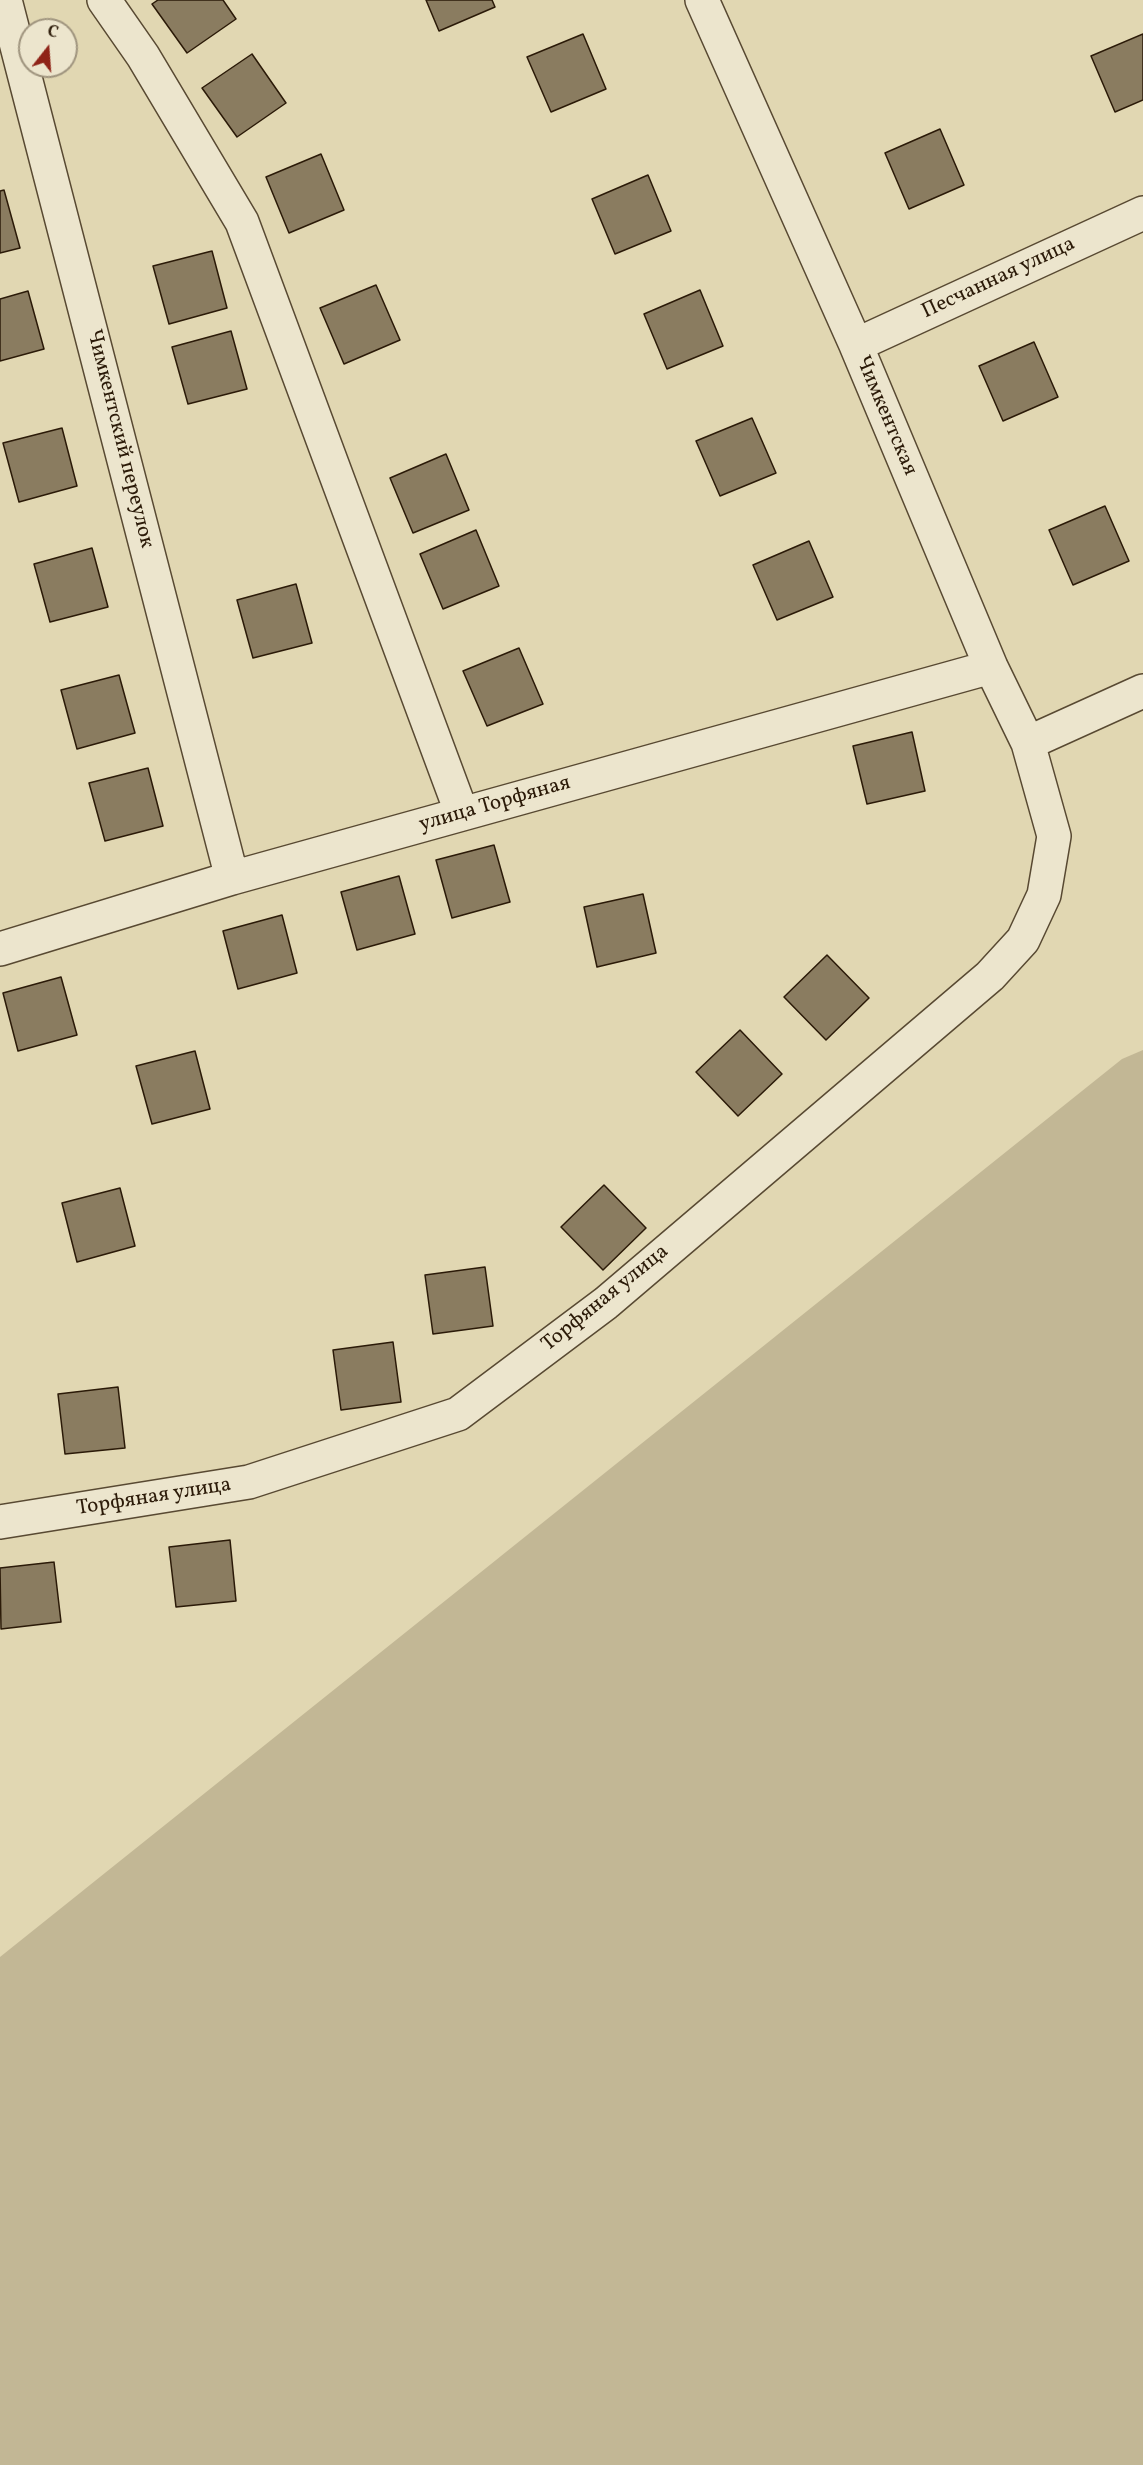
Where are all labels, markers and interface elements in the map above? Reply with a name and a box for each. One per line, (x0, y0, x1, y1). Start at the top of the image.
north arrow (18, 18, 78, 78)
text: С (45, 21, 61, 45)
street label: Песчанная улица (918, 232, 1080, 326)
street label: Чимкентский переулок (80, 327, 158, 551)
street label: Чимкентская (848, 352, 922, 480)
street label: улица Торфяная (416, 771, 574, 839)
street label: Торфяная улица (537, 1240, 675, 1358)
street label: Торфяная улица (75, 1473, 233, 1523)

